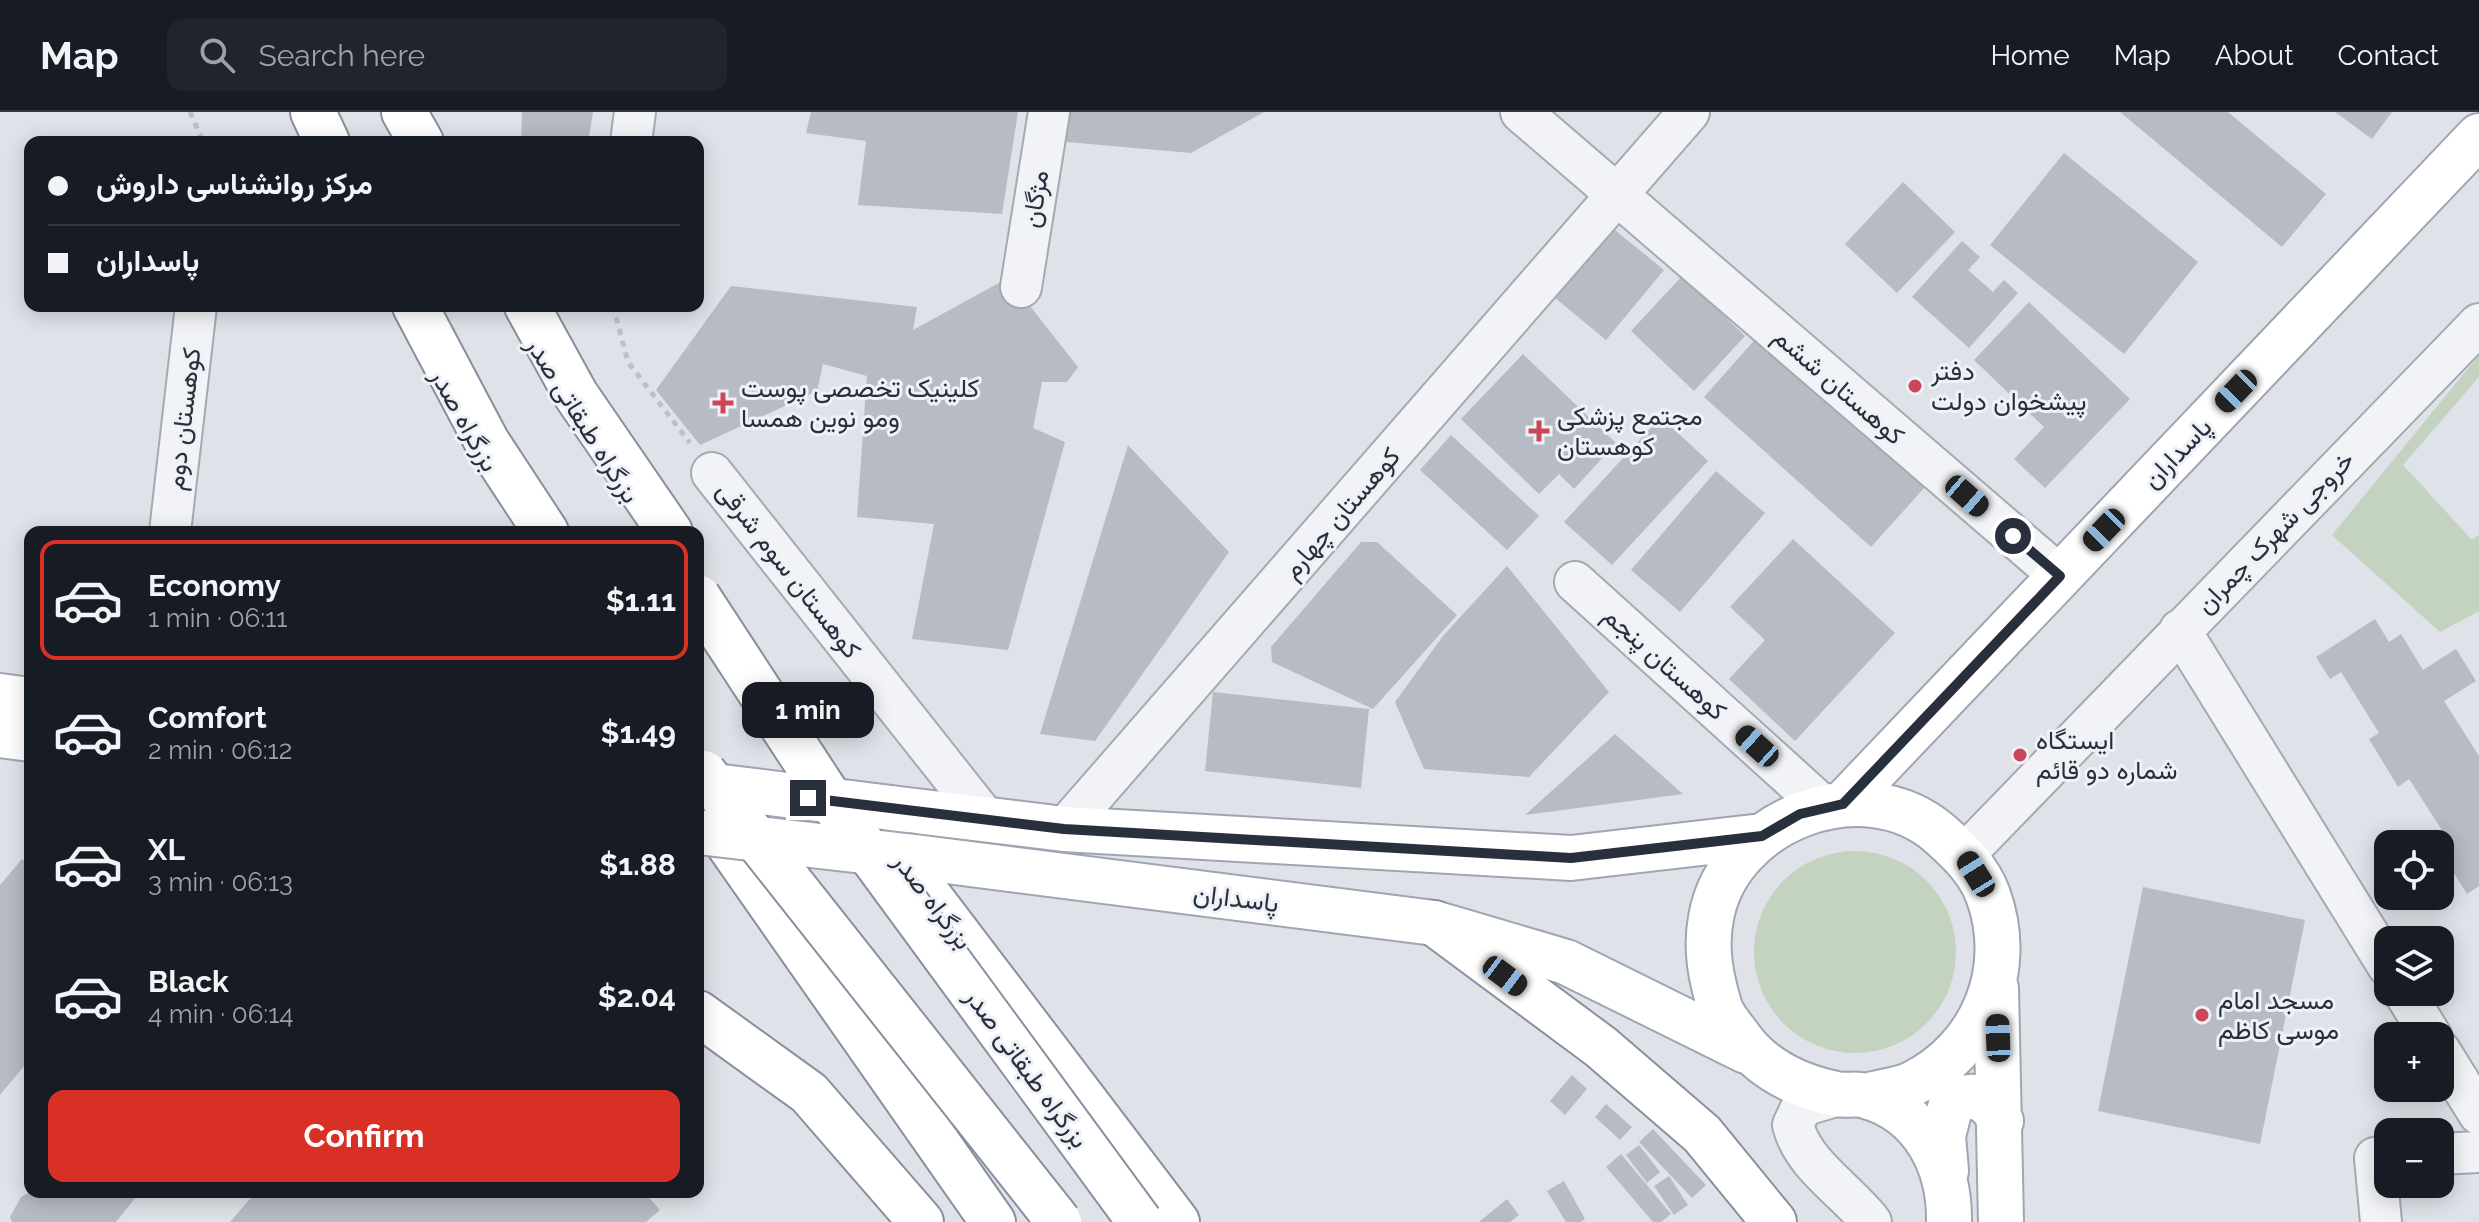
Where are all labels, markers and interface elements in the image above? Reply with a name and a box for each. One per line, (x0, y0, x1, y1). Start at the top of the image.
search box (167, 19, 727, 91)
text: Map (40, 33, 119, 78)
icon: search (195, 33, 239, 77)
text: Search here (259, 38, 425, 73)
text: Home (1990, 39, 2070, 72)
text: Map (2114, 39, 2171, 72)
text: About (2215, 39, 2294, 72)
text: Contact (2338, 39, 2439, 72)
text: مرکز روانشناسی داروش (96, 166, 373, 201)
street label: مژگان (1016, 168, 1055, 230)
text: پاسداران (96, 243, 199, 278)
street label: کوهستان ششم (1766, 321, 1910, 452)
street label: بزرگراه طبقاتی صدر (519, 331, 646, 509)
street label: کوهستان دوم (159, 346, 209, 492)
place label: دفتر پیشخوان دولت (1930, 356, 2087, 419)
street label: بزرگراه صدر (423, 362, 505, 477)
car (2211, 365, 2261, 417)
place label: کلینیک تخصصی پوست ومو نوین همسا (741, 373, 979, 434)
marker: دفتر پیشخوان دولت (1906, 377, 1924, 395)
marker: کلینیک تخصصی پوست ومو نوین همسا (712, 392, 734, 414)
place label: مجتمع پزشکی کوهستان (1557, 401, 1703, 462)
street label: پاسداران (2136, 412, 2220, 496)
marker: مجتمع پزشکی کوهستان (1528, 420, 1550, 442)
street label: کوهستان چهارم (1276, 441, 1408, 587)
street label: خروجی شهرک چمران (2190, 445, 2362, 622)
car (1941, 471, 1993, 521)
street label: کوهستان سوم شرقی (709, 476, 867, 665)
car (2079, 504, 2129, 556)
route start (1995, 518, 2031, 554)
icon: car (52, 564, 124, 636)
text: Economy (148, 568, 281, 603)
text: $1.11 (606, 583, 676, 618)
street label: کوهستان پنجم (1595, 600, 1733, 728)
text: 1 min · 06:11 (148, 603, 287, 633)
callout: 1 min (742, 682, 874, 738)
text: 1 min (775, 695, 841, 725)
icon: car (52, 696, 124, 768)
text: Comfort (148, 700, 267, 735)
text: $1.49 (601, 715, 676, 750)
car (1731, 721, 1783, 771)
place label: ایستگاه شماره دو قائم (2036, 725, 2178, 787)
text: 2 min · 06:12 (148, 735, 292, 765)
marker: ایستگاه شماره دو قائم (2011, 746, 2029, 764)
route end (790, 780, 826, 816)
icon: car (52, 828, 124, 900)
map controls (2374, 830, 2454, 1198)
button: locate (2374, 830, 2454, 910)
text: XL (148, 832, 185, 867)
street label: بزرگراه صدر (886, 846, 979, 956)
text: $1.88 (599, 847, 676, 882)
car (1953, 847, 1999, 901)
text: 3 min · 06:13 (148, 867, 293, 897)
street label: پاسداران (1191, 878, 1281, 921)
button: layers (2374, 926, 2454, 1006)
car (1479, 952, 1531, 1000)
icon: car (52, 960, 124, 1032)
text: Black (148, 964, 229, 999)
text: $2.04 (598, 979, 676, 1014)
street label: بزرگراه طبقاتی صدر (958, 982, 1095, 1154)
place label: مسجد امام موسی کاظم (2218, 985, 2339, 1047)
text: 4 min · 06:14 (148, 999, 294, 1029)
marker: مسجد امام موسی کاظم (2193, 1006, 2211, 1024)
car (1985, 1014, 2011, 1062)
button: + (2374, 1022, 2454, 1102)
button: Confirm (48, 1090, 680, 1182)
button: − (2374, 1118, 2454, 1198)

